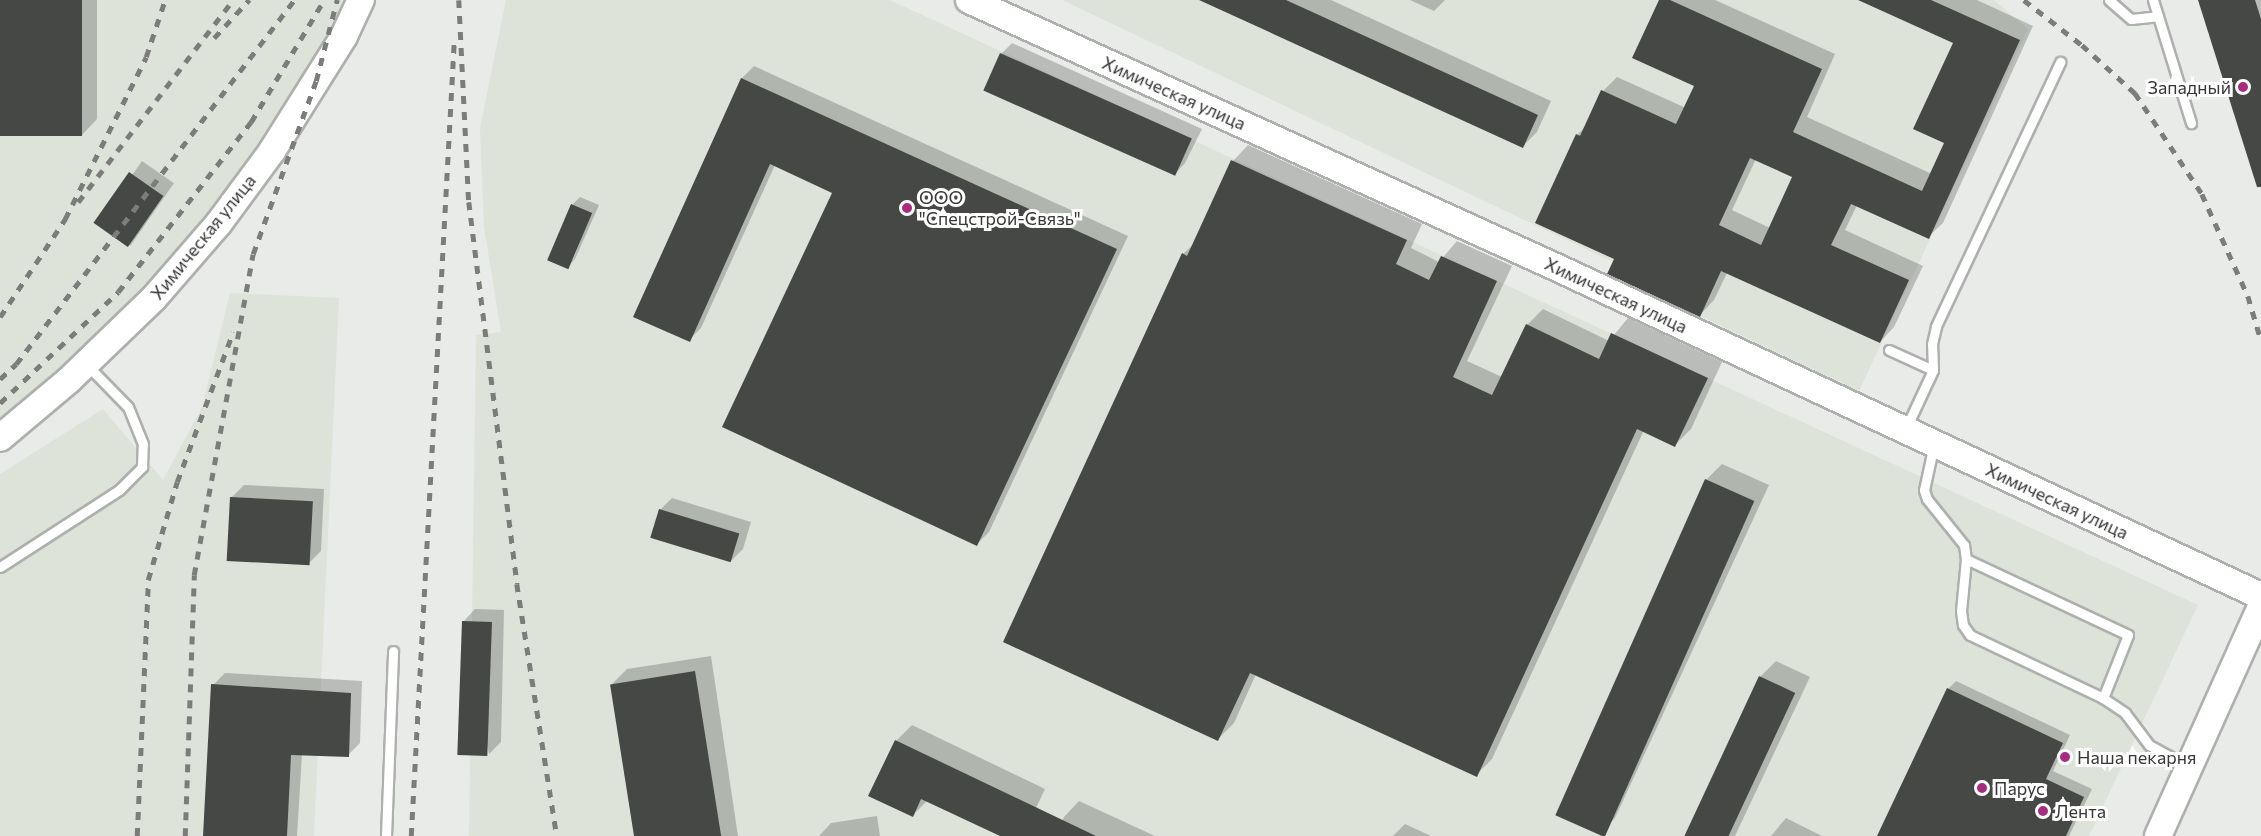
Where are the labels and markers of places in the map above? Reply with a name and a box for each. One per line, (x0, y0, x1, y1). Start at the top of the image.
place label: Западный (2148, 76, 2231, 98)
marker: Западный (2236, 80, 2250, 94)
place label: ООО "Спецстрой-Связь" (919, 187, 1081, 230)
marker: ООО "Спецстрой-Связь" (900, 201, 914, 215)
place label: Наша пекарня (2077, 746, 2196, 768)
marker: Наша пекарня (2058, 750, 2072, 764)
place label: Парус (1994, 777, 2045, 799)
marker: Парус (1975, 781, 1989, 795)
place label: Лента (2055, 800, 2106, 822)
marker: Лента (2036, 804, 2050, 818)

